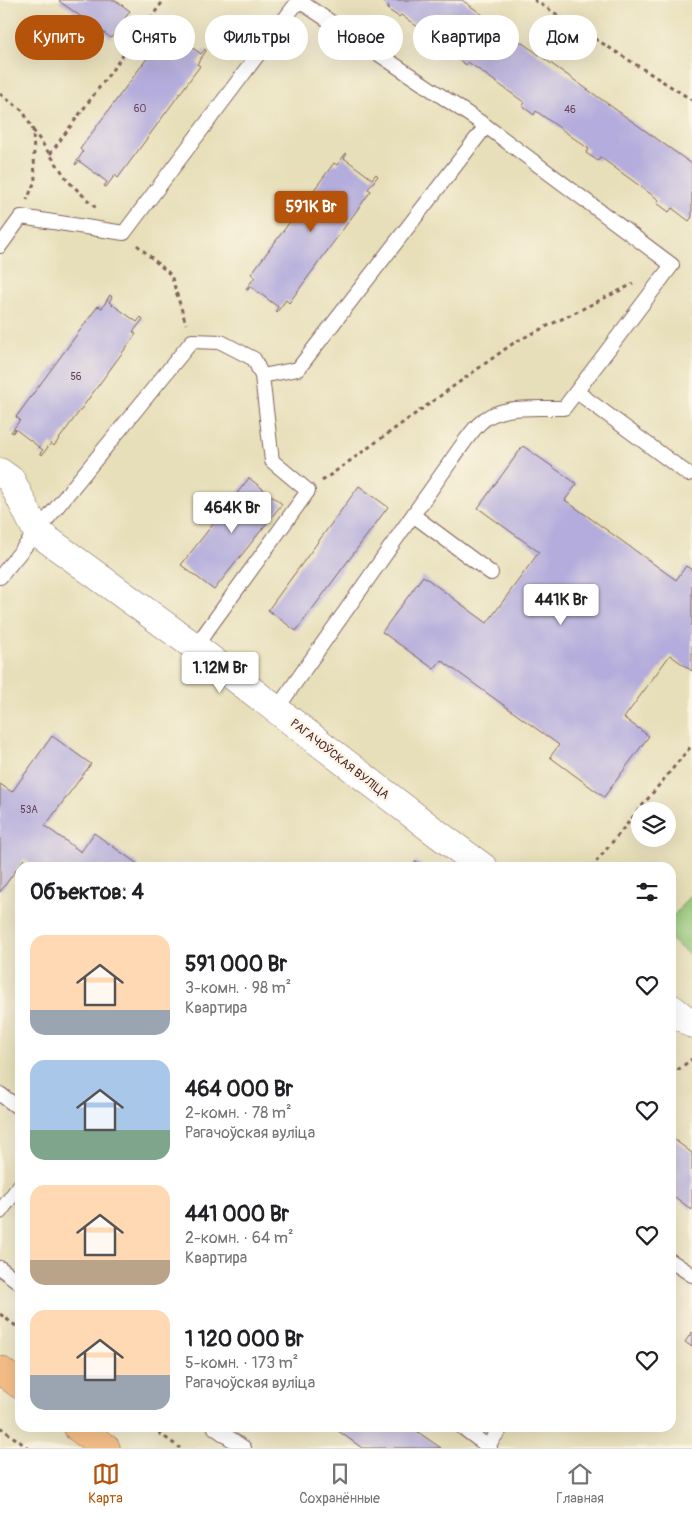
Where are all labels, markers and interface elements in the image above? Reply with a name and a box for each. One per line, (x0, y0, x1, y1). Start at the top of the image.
chip: Купить (15, 15, 104, 60)
chip: Снять (114, 15, 195, 60)
chip: Фильтры (205, 15, 308, 60)
chip: Новое (318, 15, 403, 60)
chip: Квартира (413, 15, 519, 60)
chip: Дом (529, 15, 597, 60)
house number: 60 (134, 103, 146, 115)
house number: 46 (564, 104, 576, 116)
pin: 591K Br (265, 190, 357, 233)
text: 591K Br (285, 197, 337, 217)
house number: 56 (70, 371, 82, 383)
pin: 464K Br (186, 492, 278, 534)
text: 464K Br (204, 498, 260, 518)
pin: 441K Br (515, 584, 607, 626)
text: 441K Br (535, 590, 587, 610)
pin: 1.12M Br (168, 652, 272, 694)
text: 1.12M Br (193, 658, 247, 678)
street label: РАГАЧОЎСКАЯ ВУЛІЦА (287, 715, 393, 803)
map controls (631, 802, 676, 847)
button: layers (631, 802, 676, 847)
house number: 53А (20, 804, 38, 816)
icon: filters (633, 878, 661, 906)
text: Объектов: 4 (30, 879, 144, 906)
text: 591 000 Br (185, 951, 287, 978)
icon: home (70, 955, 130, 1015)
icon: heart (633, 971, 661, 999)
text: 3-комн. · 98 m² (185, 978, 291, 998)
text: Квартира (185, 998, 247, 1018)
text: 464 000 Br (185, 1076, 293, 1103)
icon: home (70, 1080, 130, 1140)
icon: heart (633, 1096, 661, 1124)
text: 2-комн. · 78 m² (185, 1103, 291, 1123)
text: Рагачоўская вуліца (185, 1123, 315, 1143)
text: 441 000 Br (185, 1201, 289, 1228)
icon: home (70, 1205, 130, 1265)
icon: heart (633, 1221, 661, 1249)
text: 2-комн. · 64 m² (185, 1228, 294, 1248)
text: Квартира (185, 1248, 247, 1268)
text: 1 120 000 Br (185, 1326, 304, 1353)
icon: home (70, 1330, 130, 1390)
icon: heart (633, 1346, 661, 1374)
text: 5-комн. · 173 m² (185, 1353, 298, 1373)
text: Рагачоўская вуліца (185, 1373, 315, 1393)
tab: Карта (88, 1460, 123, 1507)
tab: Сохранённые (299, 1460, 380, 1507)
tab: Главная (556, 1460, 604, 1507)

